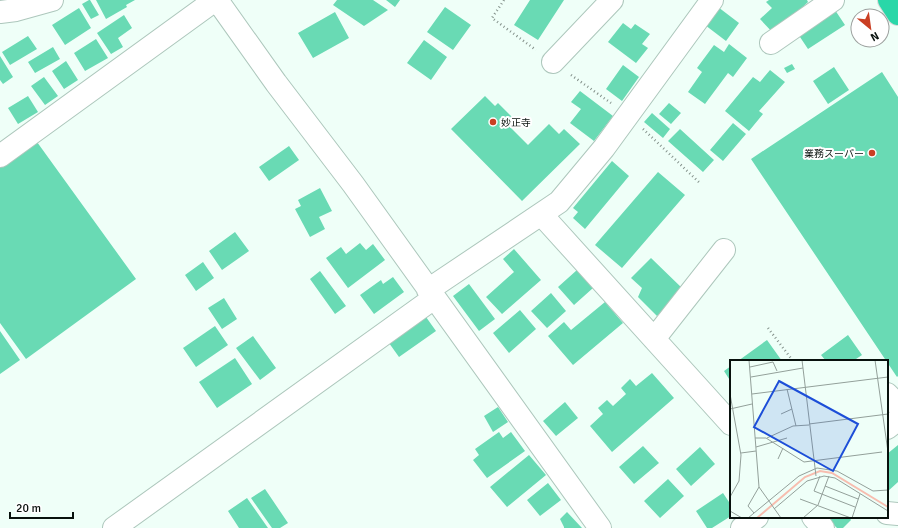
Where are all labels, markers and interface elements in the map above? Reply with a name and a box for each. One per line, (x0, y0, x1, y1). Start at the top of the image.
north arrow (850, 8, 890, 48)
text: N (868, 29, 881, 44)
marker: 妙正寺 (488, 117, 498, 127)
place label: 妙正寺 (501, 117, 531, 129)
place label: 業務スーパー (804, 148, 864, 160)
marker: 業務スーパー (867, 148, 877, 158)
inset map (730, 360, 888, 518)
scale bar (10, 494, 73, 520)
text: 20 m (16, 501, 41, 516)

